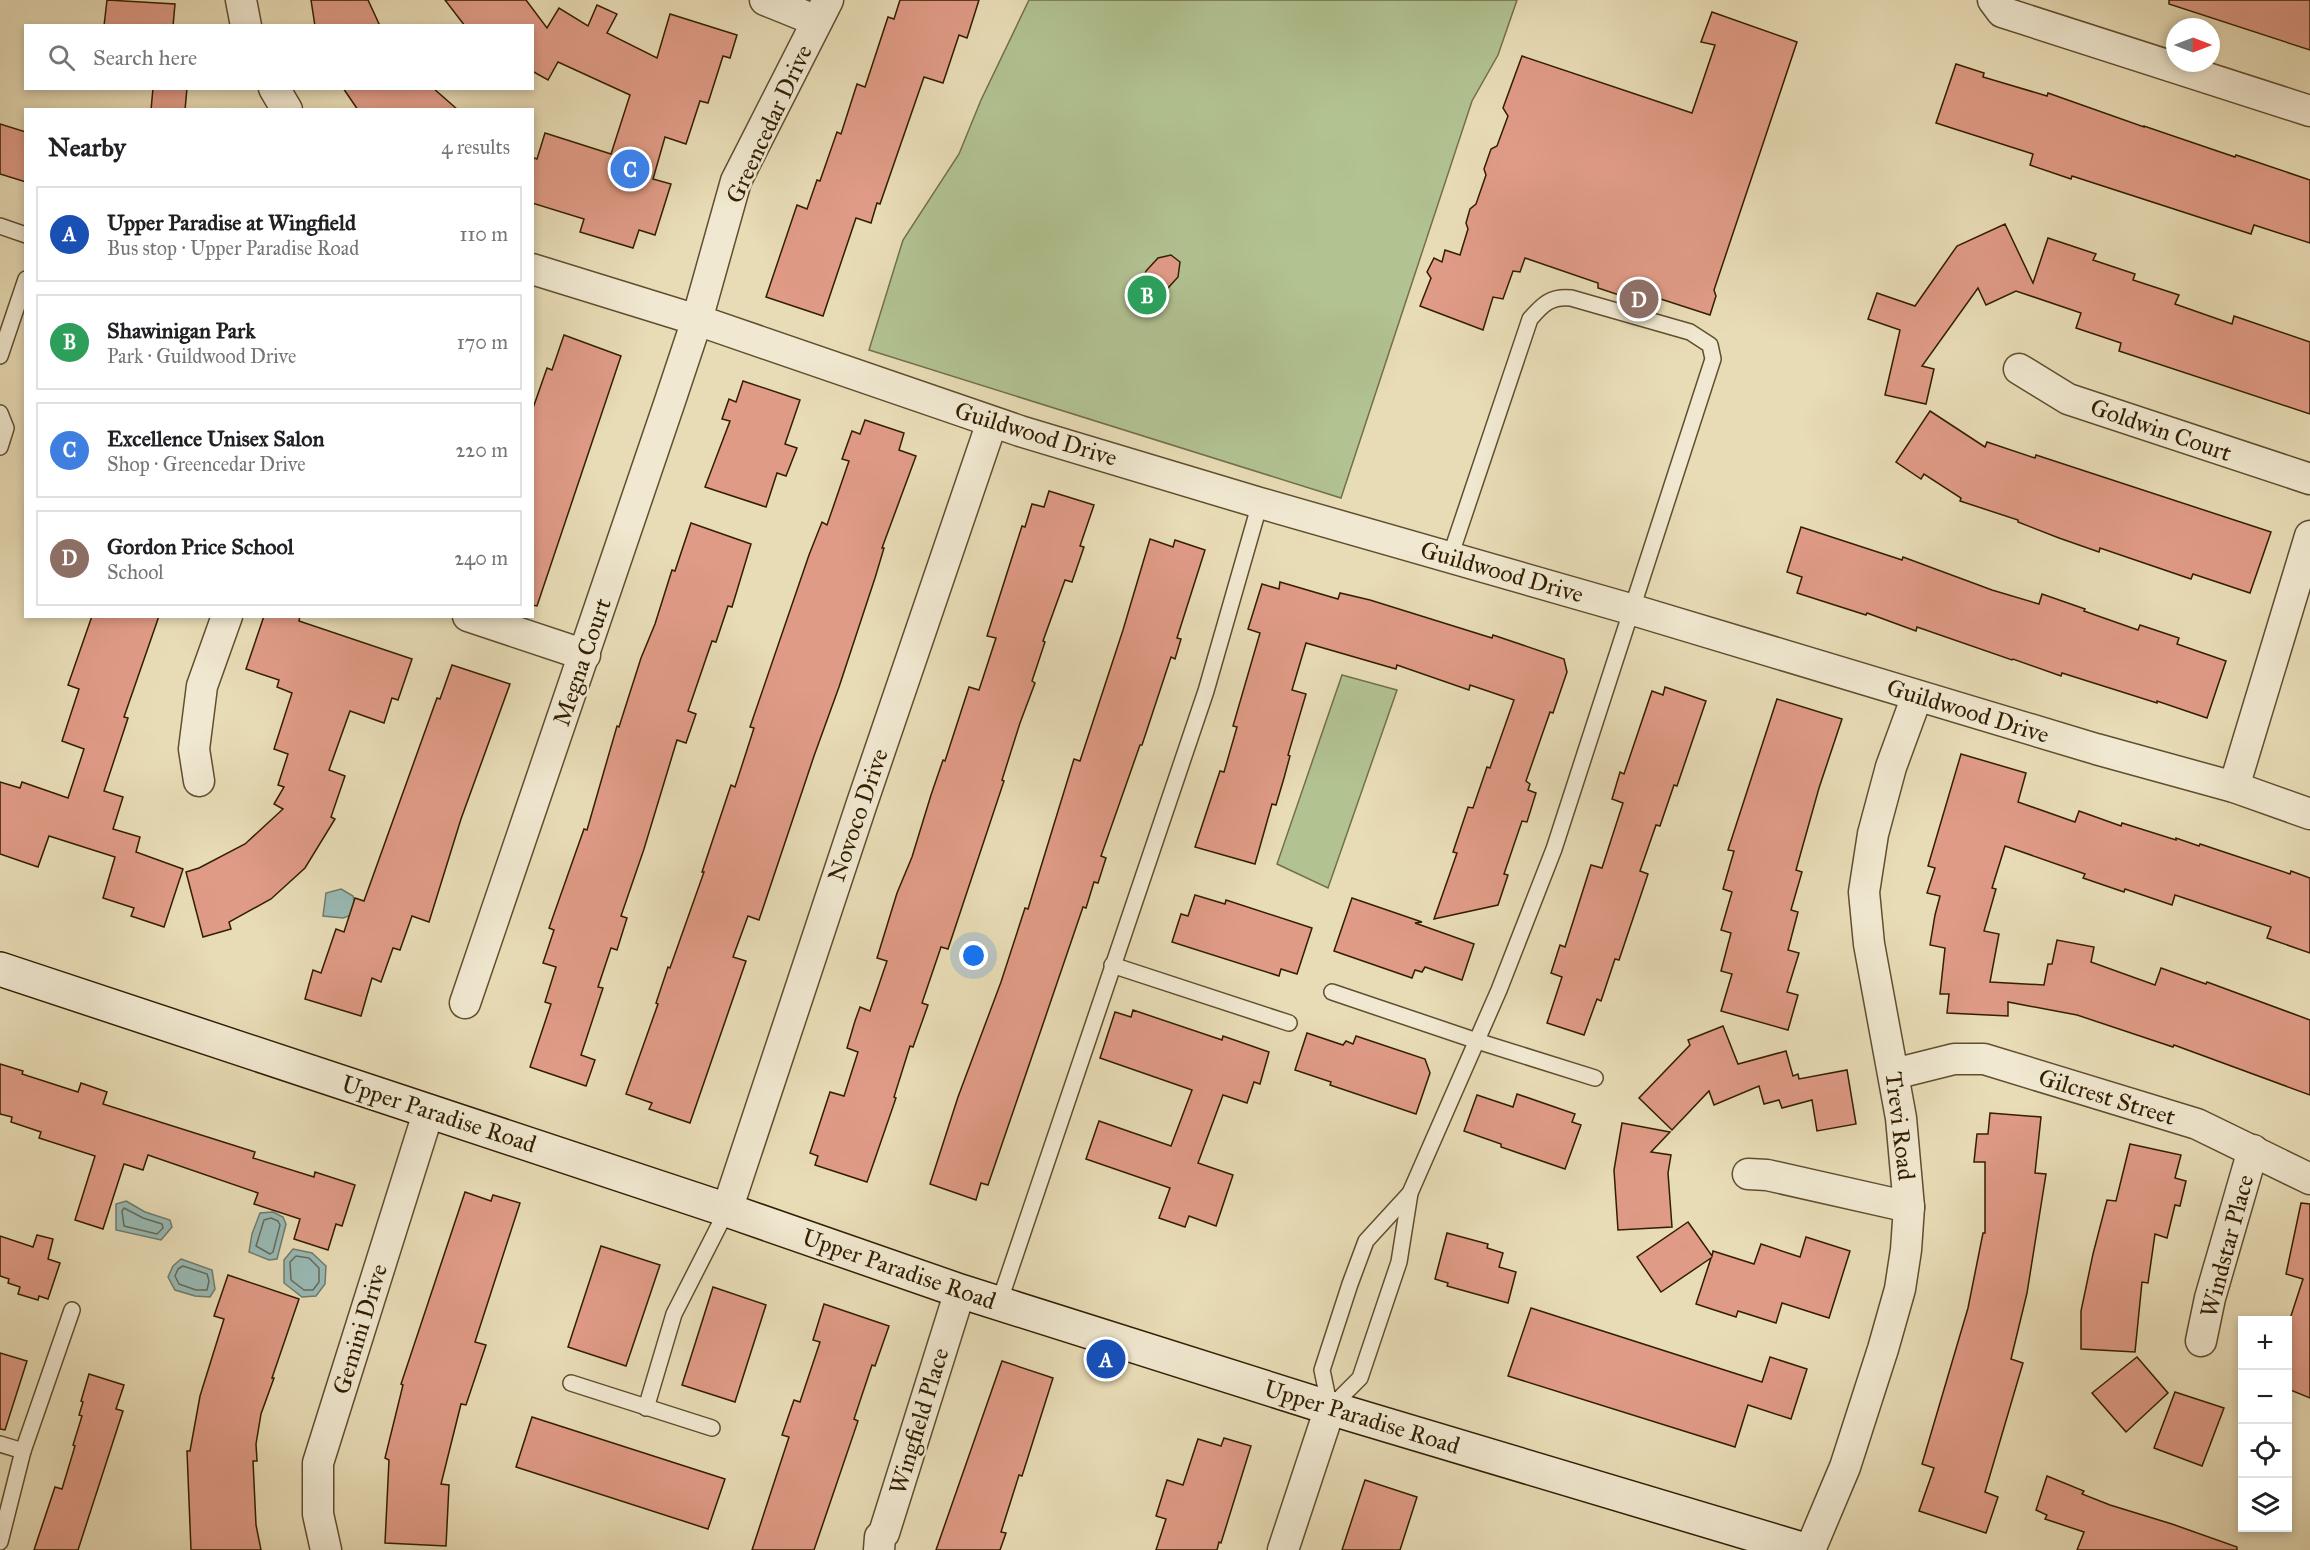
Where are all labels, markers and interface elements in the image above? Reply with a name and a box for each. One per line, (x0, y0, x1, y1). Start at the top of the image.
north arrow (2166, 18, 2220, 72)
search box (24, 24, 534, 90)
street label: Greencedar Drive (719, 40, 819, 208)
icon: search (45, 41, 78, 74)
text: Search here (93, 44, 197, 71)
text: Nearby (48, 131, 126, 163)
text: 4 results (441, 135, 510, 159)
pin: C (610, 146, 650, 192)
text: Upper Paradise at Wingfield (107, 209, 356, 236)
text: A (63, 222, 76, 246)
text: 110 m (460, 222, 508, 246)
text: Bus stop · Upper Paradise Road (107, 236, 359, 260)
pin: B (1128, 272, 1166, 318)
pin: D (1620, 276, 1658, 322)
text: Shawinigan Park (107, 317, 255, 344)
text: B (63, 330, 76, 354)
text: 170 m (457, 330, 508, 354)
text: Park · Guildwood Drive (107, 344, 296, 368)
street label: Goldwin Court (2086, 392, 2236, 468)
street label: Guildwood Drive (951, 395, 1121, 473)
text: Excellence Unisex Salon (107, 425, 324, 452)
text: C (63, 438, 76, 462)
text: 220 m (456, 438, 508, 462)
text: Shop · Greencedar Drive (107, 452, 306, 476)
text: Gordon Price School (107, 533, 294, 560)
street label: Guildwood Drive (1417, 534, 1587, 610)
text: D (62, 546, 77, 570)
text: 240 m (454, 546, 508, 570)
text: School (107, 560, 164, 584)
street label: Megna Court (546, 594, 618, 730)
street label: Guildwood Drive (1883, 672, 2053, 750)
street label: Novoco Drive (821, 745, 895, 885)
your location (959, 941, 988, 970)
street label: Gilcrest Street (2035, 1062, 2180, 1132)
street label: Upper Paradise Road (338, 1068, 540, 1160)
street label: Trevi Road (1878, 1070, 1922, 1182)
street label: Windstar Place (2194, 1171, 2260, 1321)
street label: Upper Paradise Road (798, 1222, 1000, 1316)
street label: Gemini Drive (326, 1260, 394, 1398)
map controls (2238, 1316, 2292, 1532)
button: + (2238, 1316, 2292, 1370)
pin: A (1086, 1336, 1126, 1382)
street label: Wingfield Place (882, 1344, 956, 1498)
button: − (2238, 1370, 2292, 1424)
street label: Upper Paradise Road (1261, 1373, 1463, 1461)
button: locate (2238, 1424, 2292, 1478)
button: layers (2238, 1478, 2292, 1532)

